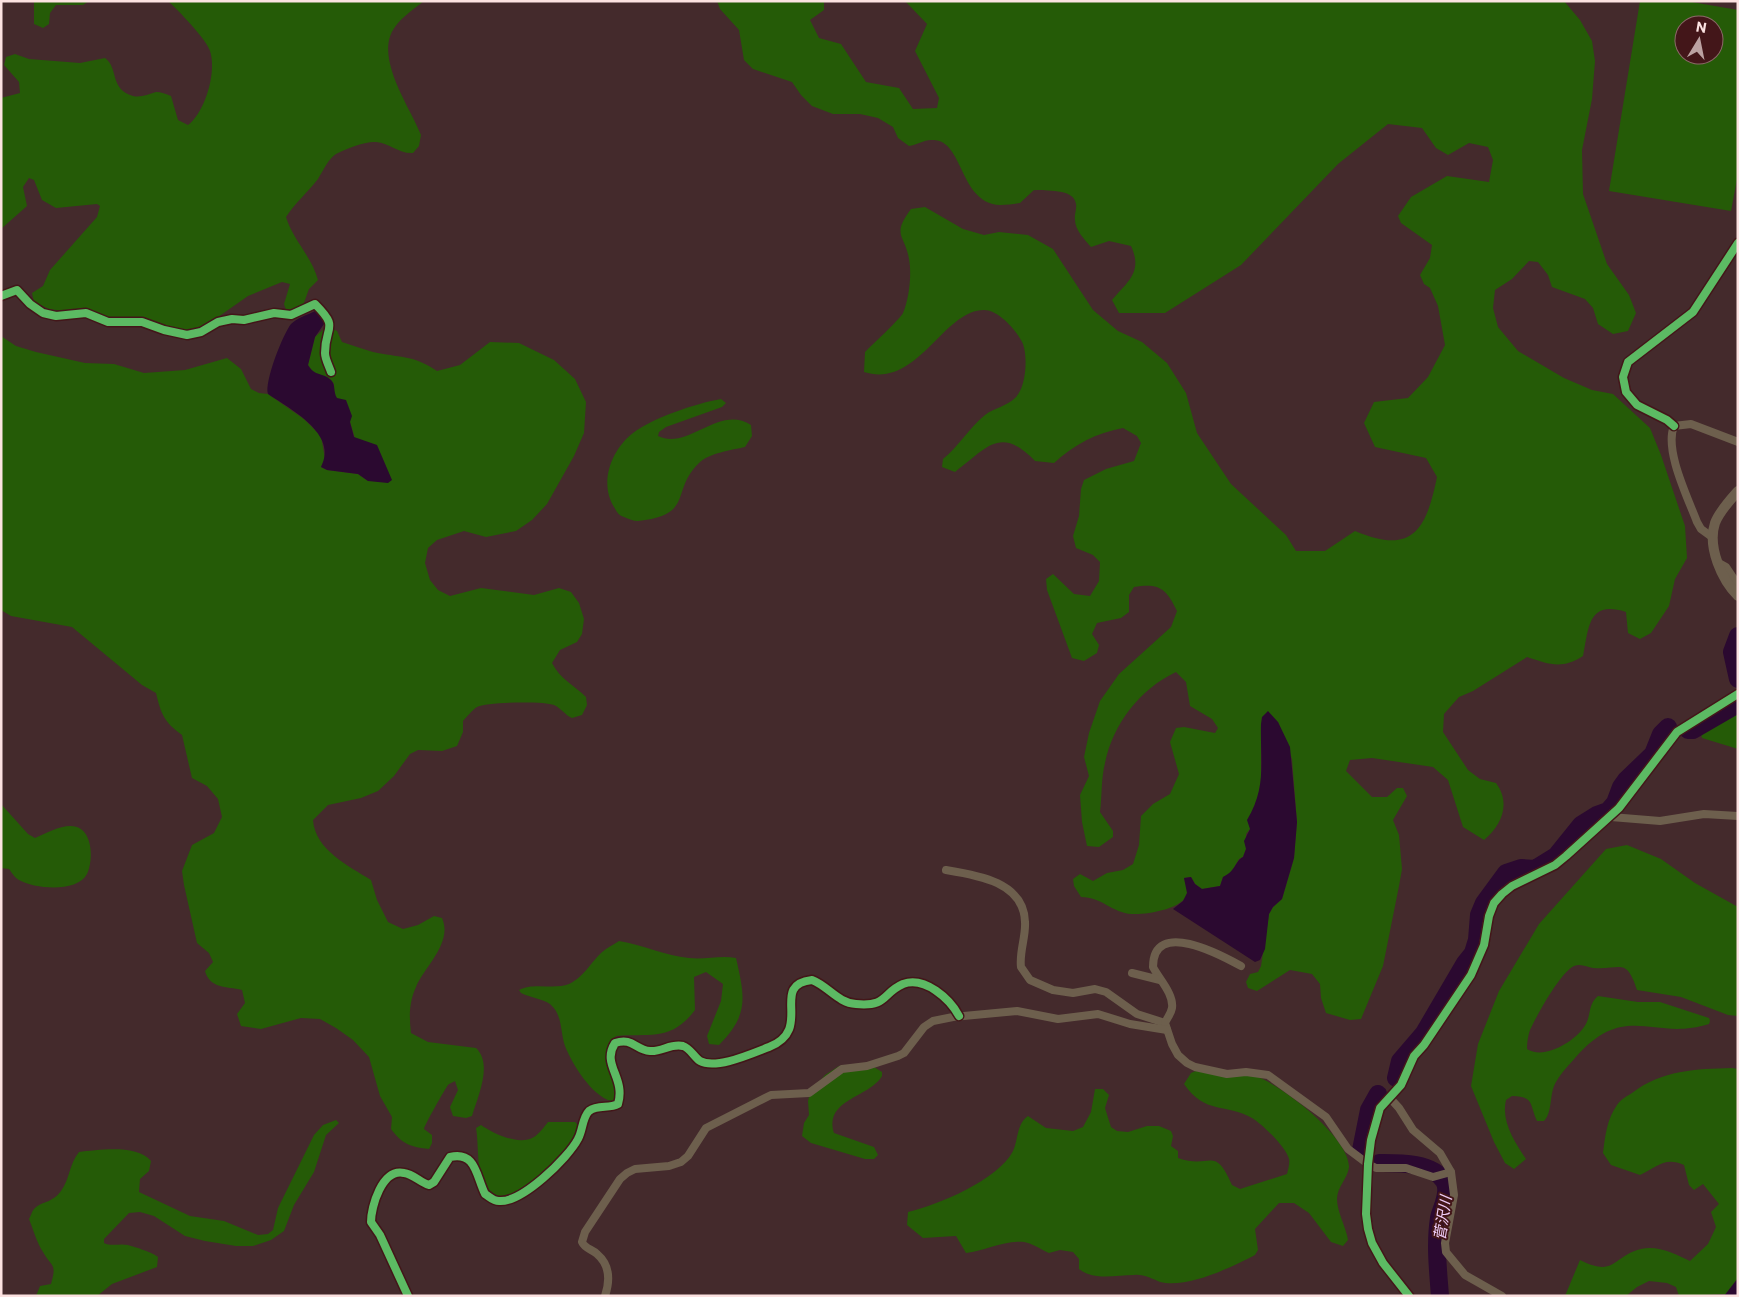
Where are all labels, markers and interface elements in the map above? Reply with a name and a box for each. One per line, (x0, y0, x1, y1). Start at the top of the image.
north arrow (1674, 15, 1724, 65)
text: N (1695, 17, 1708, 36)
water label: 菅沢川 (1430, 1192, 1455, 1242)

